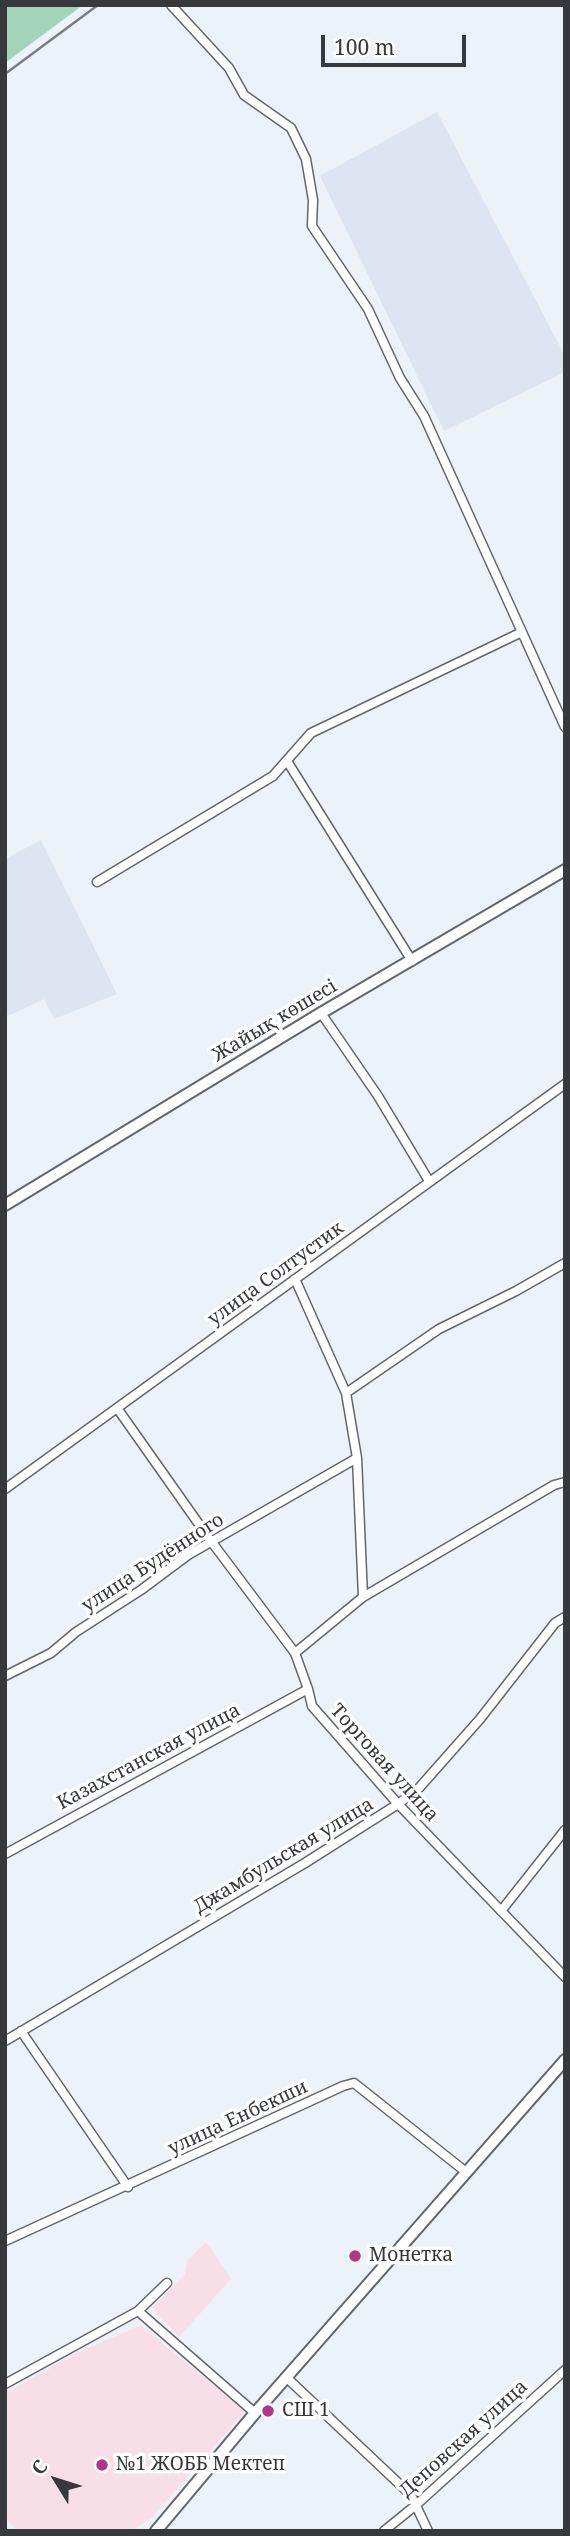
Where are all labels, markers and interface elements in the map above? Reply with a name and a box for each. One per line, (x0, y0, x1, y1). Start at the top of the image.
scale bar (325, 21, 470, 65)
text: 100 m (334, 33, 395, 61)
street label: Жайық көшесі (209, 975, 341, 1067)
street label: улица Солтустик (204, 1217, 348, 1331)
street label: улица Будённого (78, 1509, 228, 1617)
street label: Казахстанская улица (54, 1699, 244, 1815)
street label: Торговая улица (325, 1699, 443, 1827)
street label: Джамбульская улица (190, 1793, 378, 1919)
street label: улица Енбекши (165, 2076, 311, 2160)
place label: Монетка (369, 2245, 453, 2267)
marker: Монетка (347, 2248, 363, 2264)
street label: Деповская улица (395, 2376, 533, 2502)
place label: СШ 1 (282, 2400, 330, 2422)
marker: СШ 1 (260, 2403, 276, 2419)
north arrow (21, 2445, 91, 2515)
text: С (25, 2454, 54, 2480)
place label: №1 ЖОББ Мектеп (116, 2454, 285, 2476)
marker: №1 ЖОББ Мектеп (94, 2457, 110, 2473)

